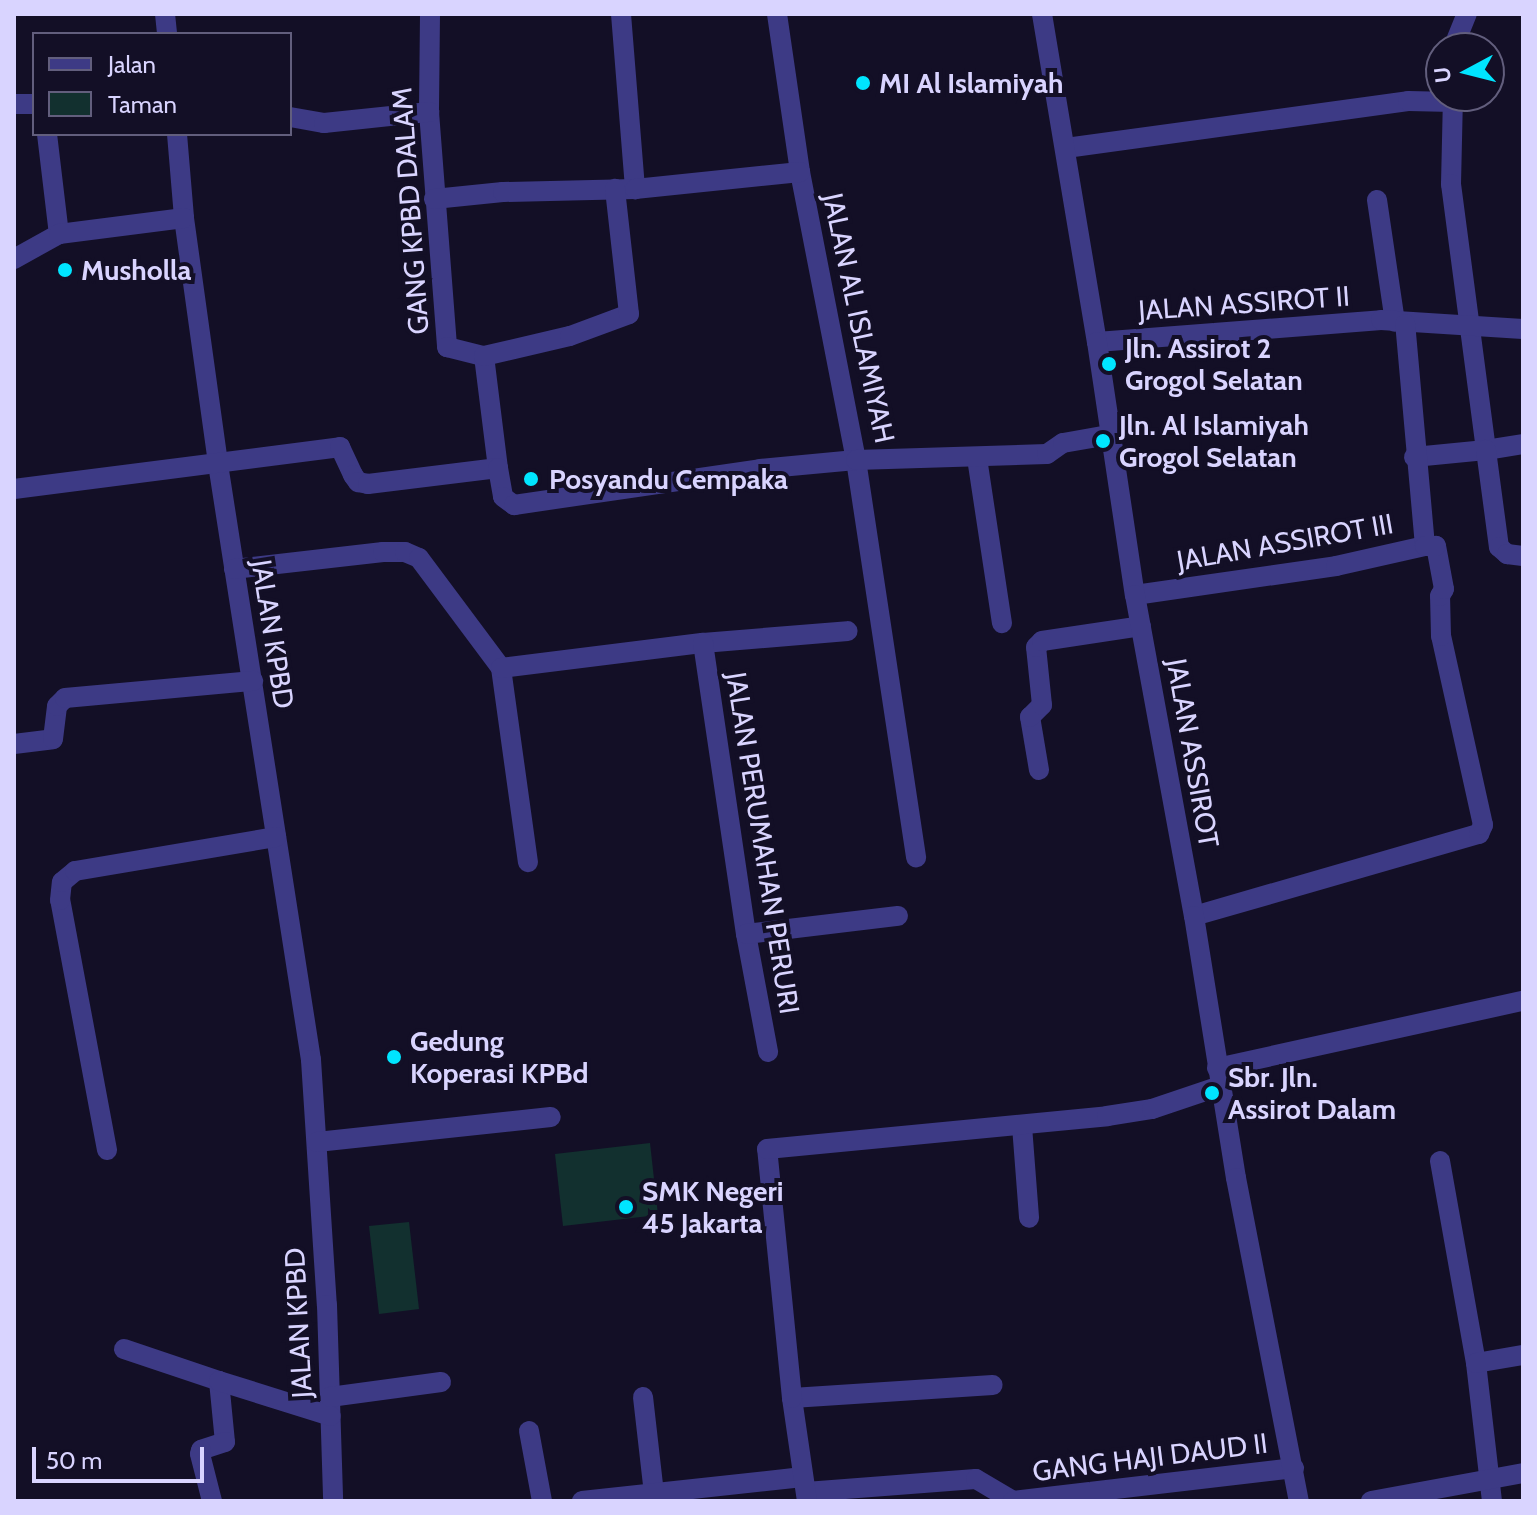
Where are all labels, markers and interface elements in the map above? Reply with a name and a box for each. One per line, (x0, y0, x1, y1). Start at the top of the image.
legend (32, 32, 292, 136)
north arrow (1425, 32, 1505, 112)
text: Jalan (108, 50, 156, 79)
text: U (1428, 65, 1457, 84)
place label: MI Al Islamiyah (879, 66, 1063, 100)
marker: MI Al Islamiyah (854, 74, 872, 92)
street label: GANG KPBD DALAM (385, 86, 435, 336)
text: Taman (108, 90, 177, 119)
street label: JALAN AL ISLAMIYAH (816, 190, 902, 446)
place label: Musholla (81, 253, 191, 287)
marker: Musholla (56, 261, 74, 279)
street label: JALAN ASSIROT II (1137, 279, 1351, 327)
place label: Jln. Assirot 2 Grogol Selatan (1125, 331, 1303, 397)
marker: Jln. Assirot 2 Grogol Selatan (1100, 355, 1118, 373)
place label: Jln. Al Islamiyah Grogol Selatan (1119, 408, 1309, 474)
marker: Jln. Al Islamiyah Grogol Selatan (1094, 432, 1112, 450)
place label: Posyandu Cempaka (549, 462, 788, 496)
marker: Posyandu Cempaka (520, 468, 542, 490)
street label: JALAN ASSIROT III (1174, 506, 1396, 578)
street label: JALAN KPBD (245, 557, 301, 711)
street label: JALAN ASSIROT (1160, 656, 1226, 850)
street label: JALAN PERUMAHAN PERURI (719, 670, 807, 1016)
place label: Gedung Koperasi KPBd (410, 1024, 589, 1090)
marker: Gedung Koperasi KPBd (385, 1048, 403, 1066)
place label: Sbr. Jln. Assirot Dalam (1228, 1060, 1396, 1126)
marker: Sbr. Jln. Assirot Dalam (1203, 1084, 1221, 1102)
place label: SMK Negeri 45 Jakarta (642, 1174, 783, 1240)
marker: SMK Negeri 45 Jakarta (617, 1198, 635, 1216)
street label: JALAN KPBD (277, 1247, 319, 1399)
street label: GANG HAJI DAUD II (1031, 1426, 1269, 1488)
scale bar (36, 1431, 208, 1481)
text: 50 m (46, 1446, 102, 1475)

